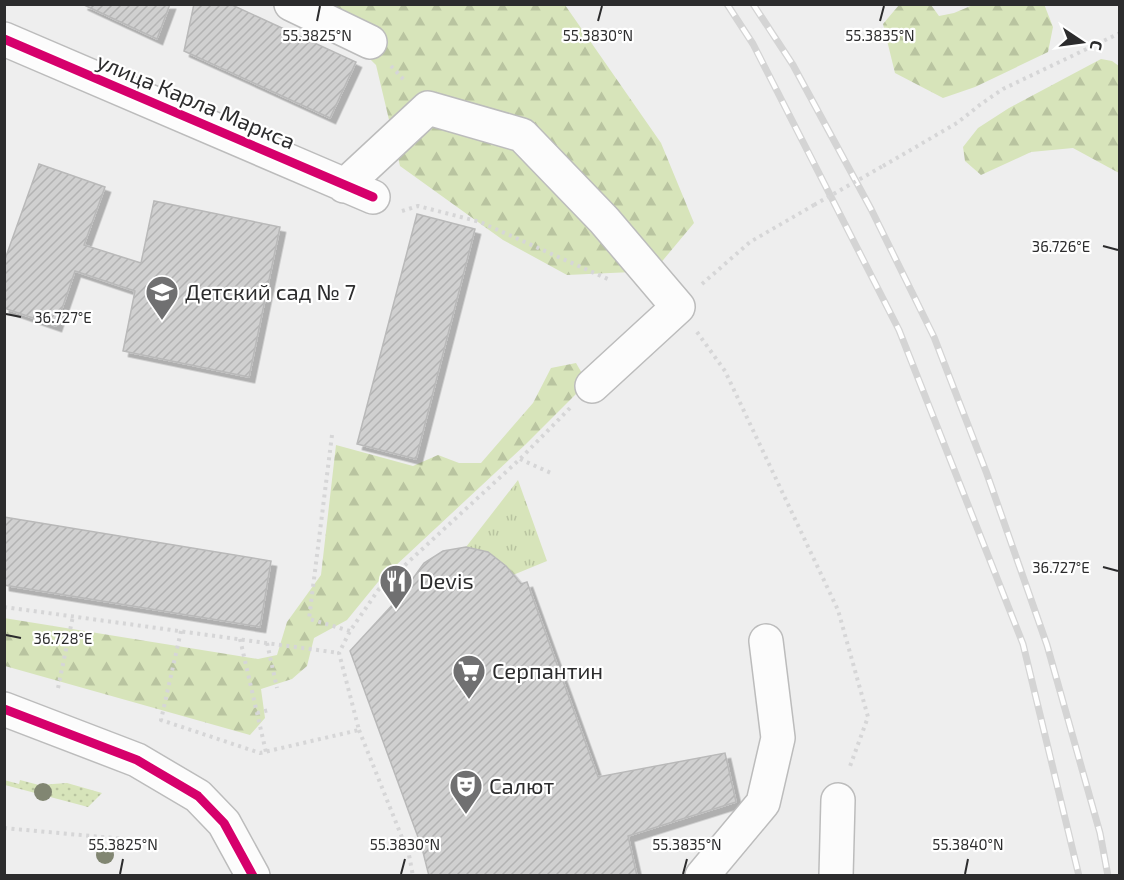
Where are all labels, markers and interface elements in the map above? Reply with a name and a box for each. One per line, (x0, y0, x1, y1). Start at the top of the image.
north arrow (1052, 12, 1112, 72)
text: 55.3825°N (282, 26, 352, 44)
text: 55.3830°N (563, 26, 633, 44)
text: 55.3835°N (845, 26, 915, 44)
text: С (1087, 39, 1107, 52)
street label: улица Карла Маркса (93, 47, 299, 155)
text: 36.726°E (1032, 237, 1090, 255)
school or university icon: Детский сад № 7 (144, 274, 180, 321)
place label: Детский сад № 7 (185, 278, 356, 304)
text: 36.727°E (34, 308, 92, 326)
text: 36.727°E (1032, 558, 1090, 576)
restaurant icon: Devis (378, 563, 414, 610)
place label: Devis (419, 567, 474, 593)
text: 36.728°E (34, 629, 92, 647)
supermarket icon: Серпантин (451, 653, 487, 700)
place label: Серпантин (492, 657, 603, 683)
theatre icon: Салют (448, 768, 484, 815)
place label: Салют (489, 772, 555, 798)
text: 55.3825°N (88, 835, 158, 853)
text: 55.3830°N (370, 835, 440, 853)
text: 55.3835°N (652, 835, 722, 853)
text: 55.3840°N (932, 835, 1004, 853)

